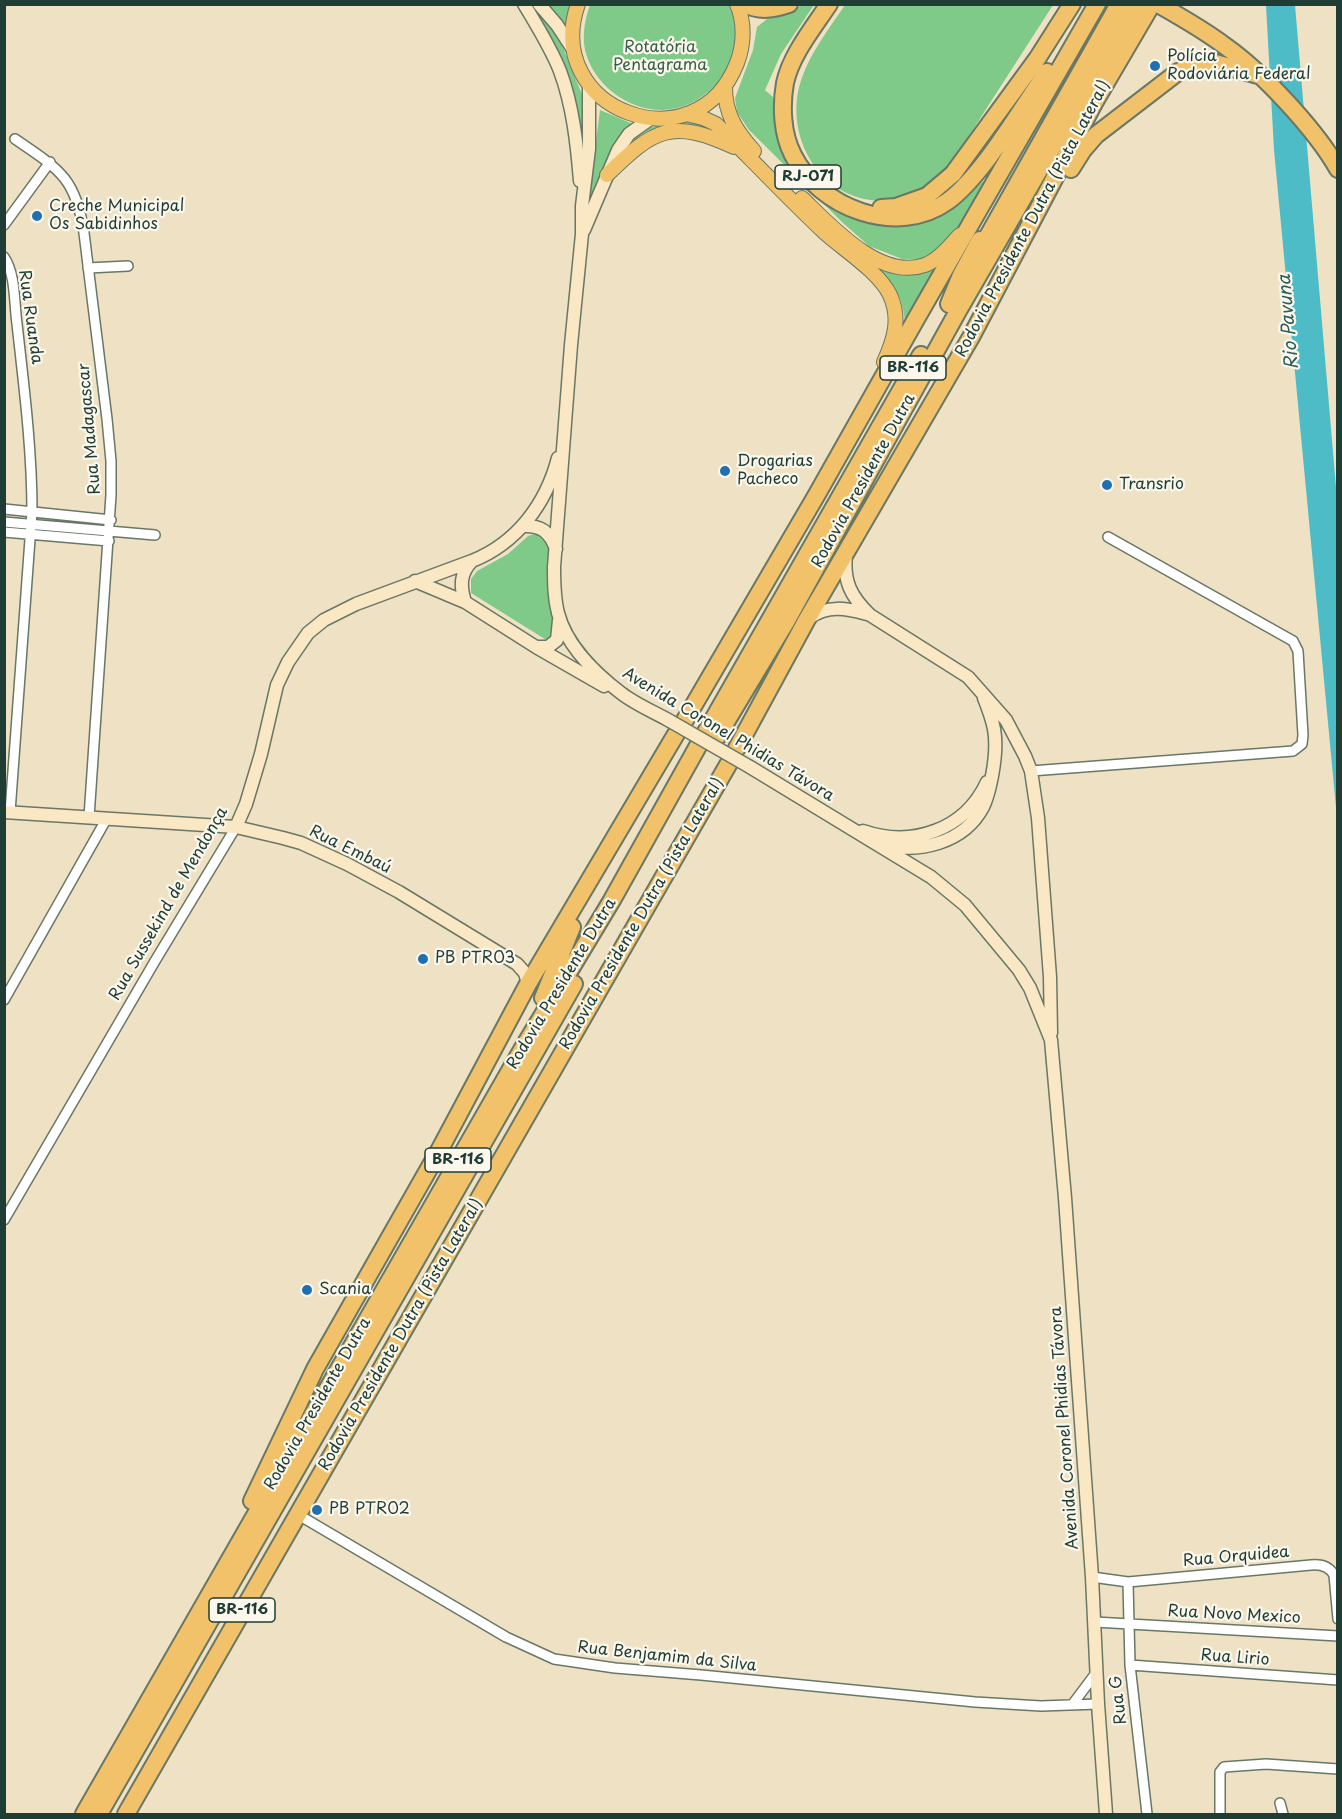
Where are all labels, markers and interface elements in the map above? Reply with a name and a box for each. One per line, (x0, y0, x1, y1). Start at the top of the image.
park label: Rotatória Pentagrama (613, 38, 707, 76)
place label: Polícia Rodoviária Federal (1167, 47, 1311, 85)
marker: Polícia Rodoviária Federal (1148, 59, 1162, 73)
street label: Rodovia Presidente Dutra (Pista Lateral) (952, 77, 1114, 361)
road number: RJ-071 (775, 165, 841, 189)
place label: Creche Municipal Os Sabidinhos (49, 197, 184, 235)
marker: Creche Municipal Os Sabidinhos (30, 209, 44, 223)
street label: Rua Ruanda (14, 269, 46, 365)
water label: Rio Pavuna (1274, 274, 1304, 370)
road number: BR-116 (880, 356, 946, 380)
street label: Rua Madagascar (75, 362, 105, 496)
street label: Rodovia Presidente Dutra (808, 391, 920, 571)
place label: Drogarias Pacheco (737, 452, 813, 490)
marker: Drogarias Pacheco (718, 464, 732, 478)
place label: Transrio (1119, 475, 1184, 495)
marker: Transrio (1100, 478, 1114, 492)
street label: Avenida Coronel Phidias Távora (619, 664, 837, 806)
street label: Rodovia Presidente Dutra (Pista Lateral) (556, 775, 728, 1053)
street label: Rua Sussekind de Mendonça (106, 804, 232, 1004)
street label: Rua Embaú (306, 822, 394, 878)
street label: Rodovia Presidente Dutra (503, 895, 621, 1073)
place label: PB PTR03 (435, 949, 515, 969)
marker: PB PTR03 (416, 952, 430, 966)
road number: BR-116 (425, 1148, 491, 1172)
street label: Rodovia Presidente Dutra (Pista Lateral) (315, 1196, 487, 1474)
place label: Scania (319, 1280, 371, 1300)
marker: Scania (300, 1283, 314, 1297)
street label: Avenida Coronel Phidias Távora (1047, 1306, 1083, 1550)
street label: Rodovia Presidente Dutra (261, 1314, 375, 1494)
place label: PB PTR02 (329, 1500, 410, 1520)
marker: PB PTR02 (310, 1503, 324, 1517)
street label: Rua Orquidea (1182, 1543, 1290, 1571)
road number: BR-116 (209, 1598, 275, 1622)
street label: Rua Novo Mexico (1167, 1602, 1301, 1628)
street label: Rua Benjamim da Silva (576, 1638, 758, 1676)
street label: Rua Lirio (1200, 1646, 1270, 1670)
street label: Rua G (1106, 1674, 1132, 1726)

